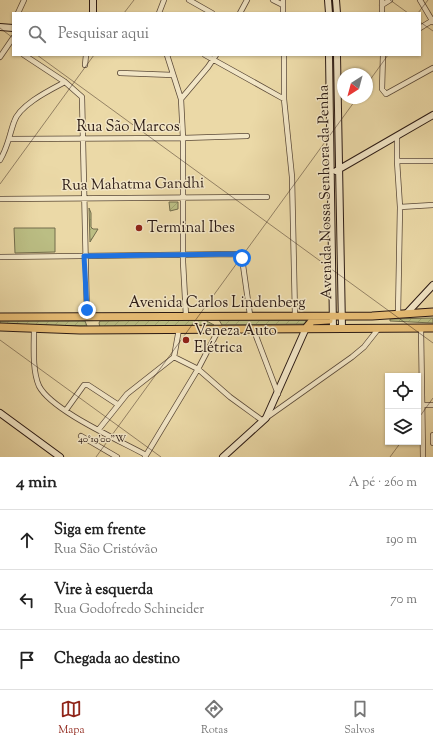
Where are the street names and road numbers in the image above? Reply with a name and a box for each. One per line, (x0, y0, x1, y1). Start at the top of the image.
street label: Avenida Nossa Senhora da Penha (314, 84, 338, 299)
street label: Rua São Marcos (76, 117, 180, 138)
street label: Rua Mahatma Gandhi (62, 173, 204, 197)
street label: Avenida Carlos Lindenberg (128, 293, 306, 314)

